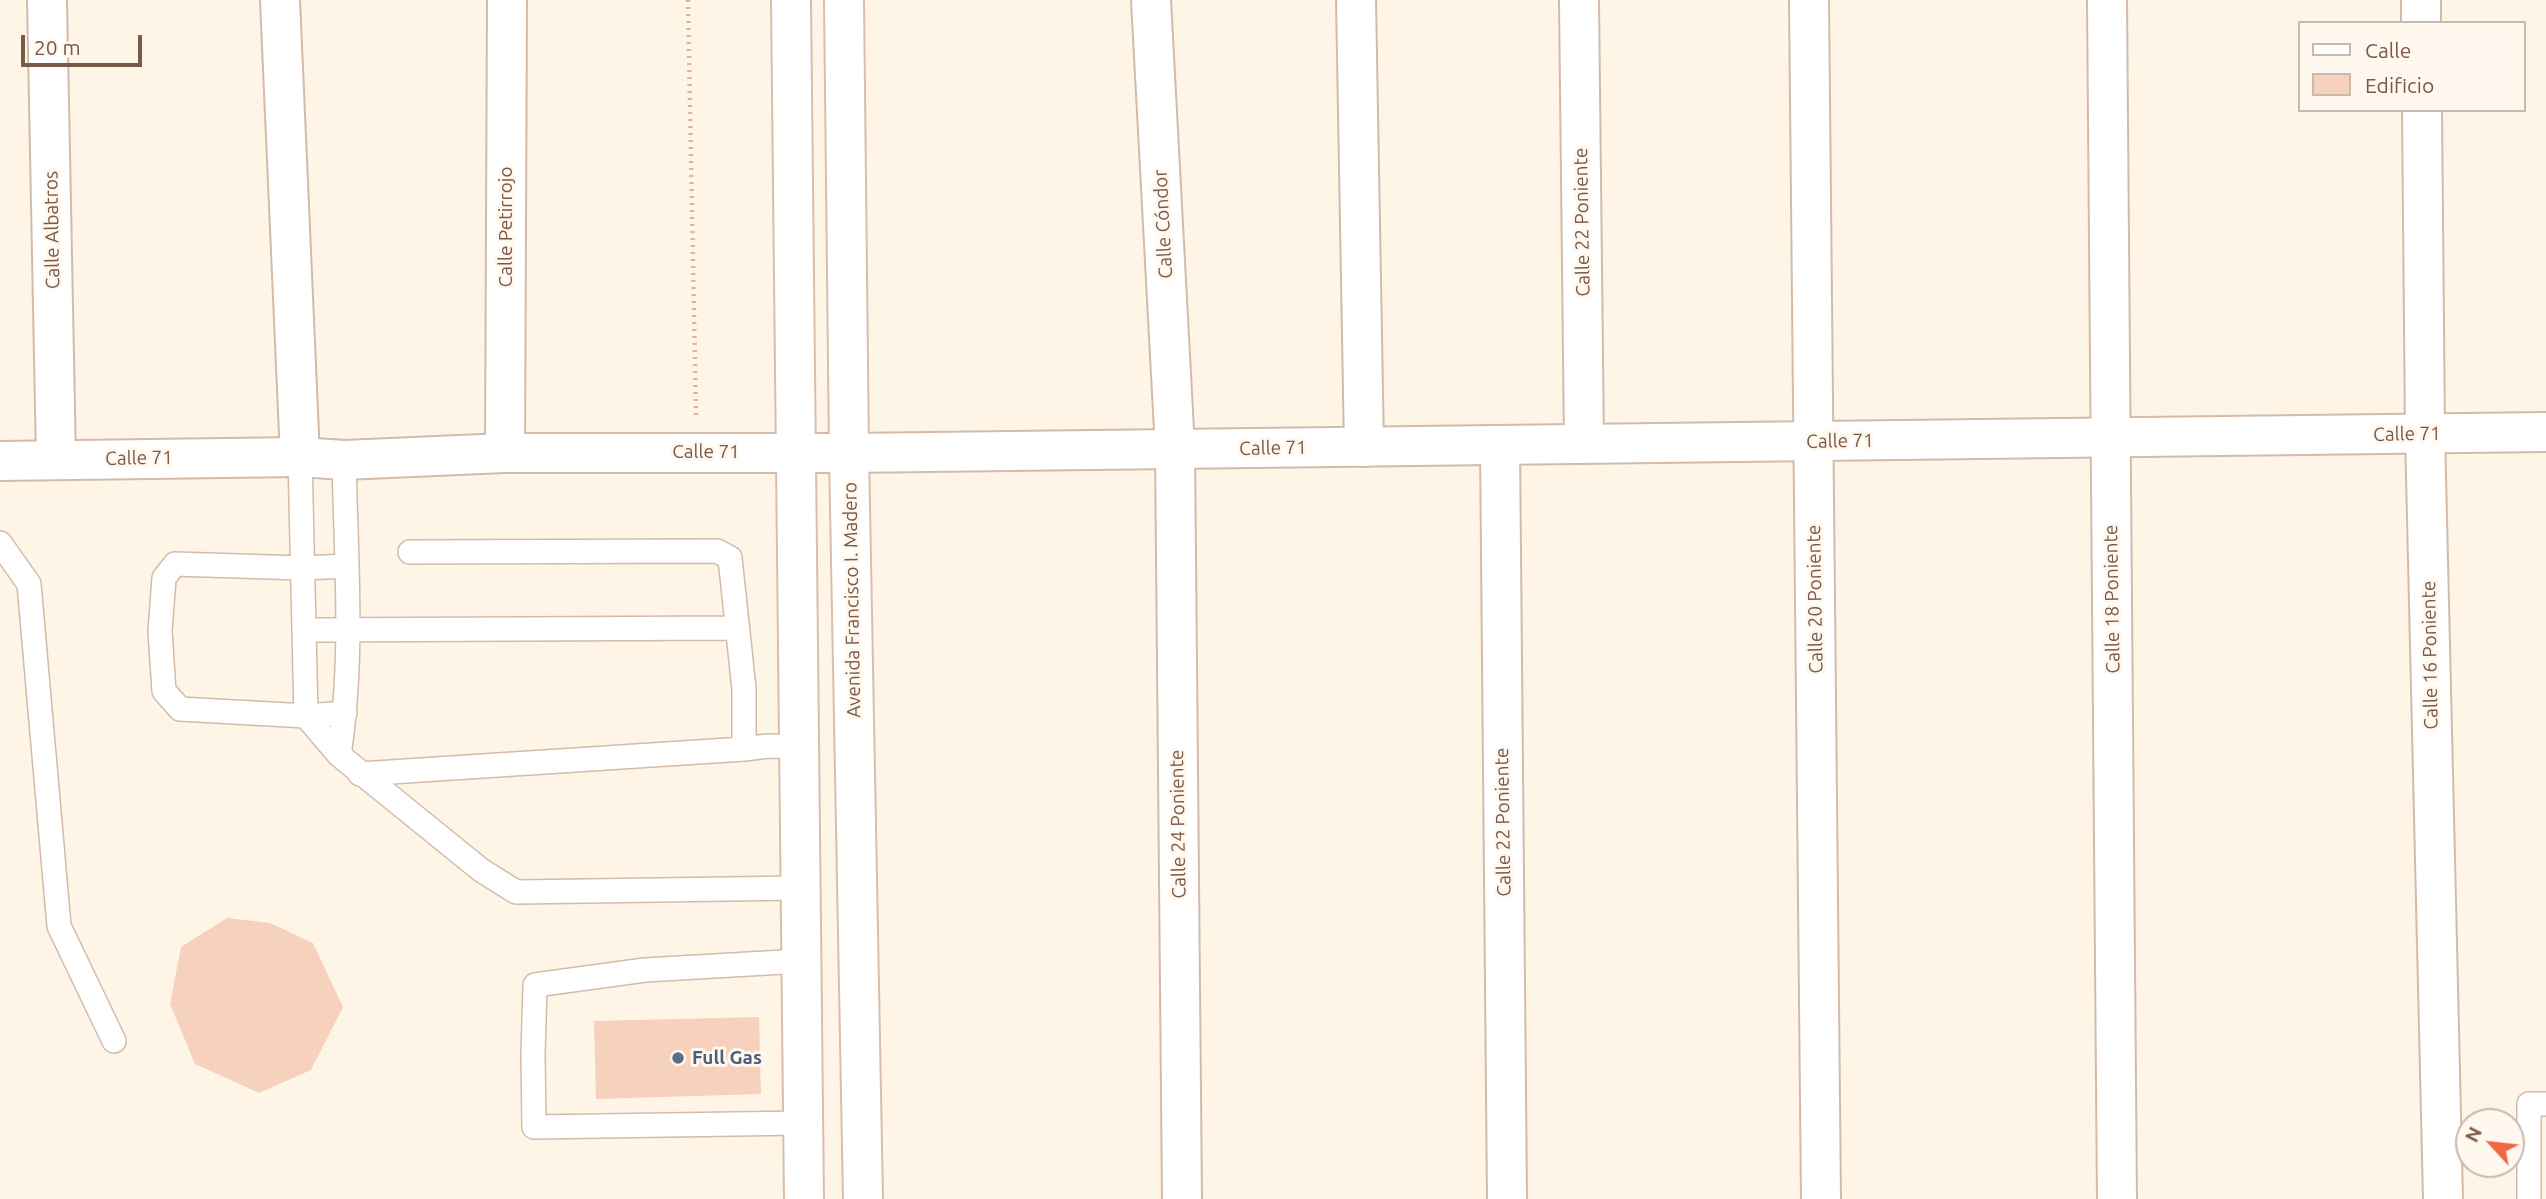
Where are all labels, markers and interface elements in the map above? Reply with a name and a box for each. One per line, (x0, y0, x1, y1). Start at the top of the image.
scale bar (24, 21, 145, 65)
legend (2298, 21, 2525, 112)
text: 20 m (34, 35, 81, 59)
text: Calle (2365, 38, 2411, 62)
text: Edificio (2365, 73, 2434, 97)
street label: Calle 22 Poniente (1569, 147, 1595, 297)
street label: Calle Petirrojo (495, 166, 517, 288)
street label: Calle Cóndor (1149, 169, 1177, 279)
street label: Calle Albatros (40, 171, 64, 289)
street label: Calle 71 (2373, 422, 2441, 446)
street label: Calle 71 (1806, 429, 1874, 453)
street label: Calle 71 (1239, 436, 1307, 460)
street label: Calle 71 (672, 441, 740, 463)
street label: Calle 71 (105, 446, 173, 470)
street label: Avenida Francisco I. Madero (839, 482, 865, 718)
street label: Calle 20 Poniente (1802, 524, 1828, 674)
street label: Calle 18 Poniente (2099, 524, 2125, 674)
street label: Calle 16 Poniente (2417, 580, 2443, 730)
street label: Calle 22 Poniente (1490, 747, 1516, 897)
street label: Calle 24 Poniente (1165, 749, 1191, 899)
place label: Full Gas (692, 1047, 762, 1069)
marker: Full Gas (670, 1050, 686, 1066)
north arrow (2455, 1108, 2525, 1178)
text: N (2460, 1123, 2486, 1146)

